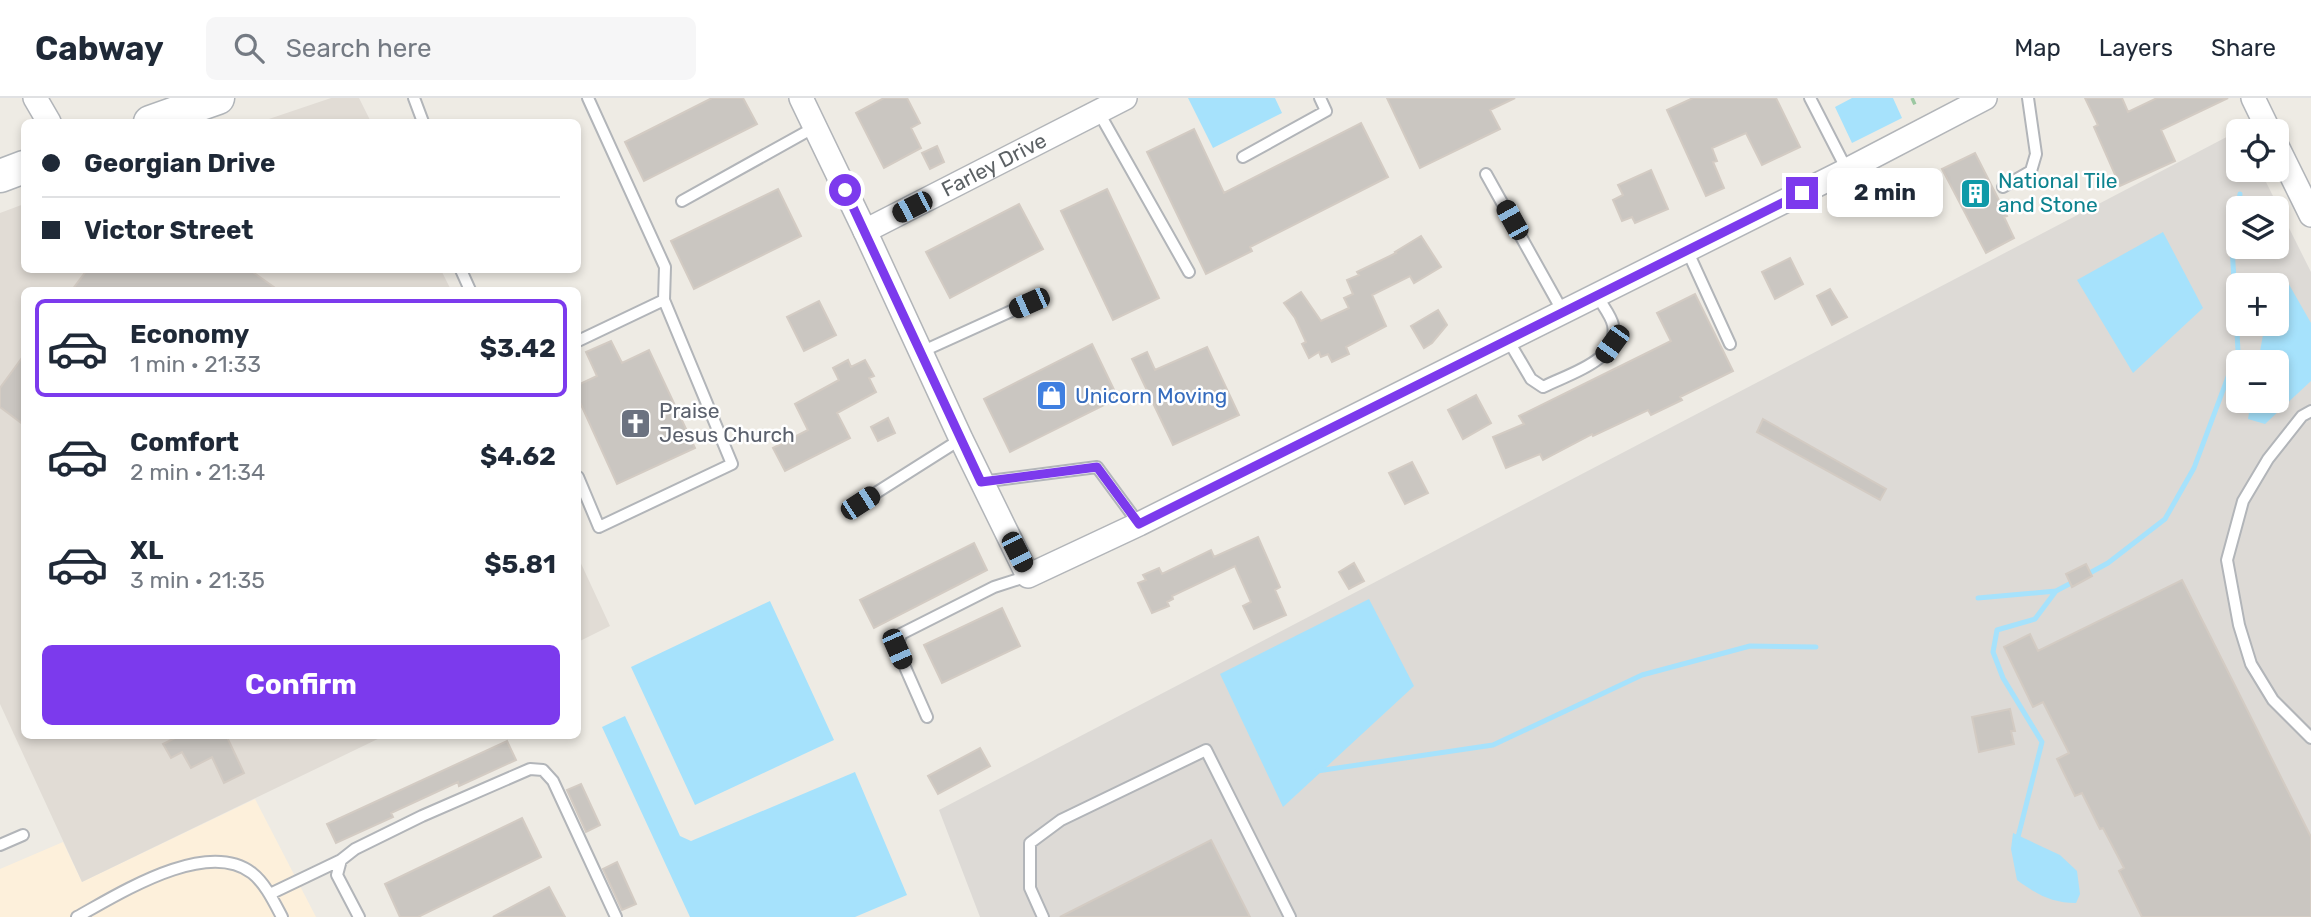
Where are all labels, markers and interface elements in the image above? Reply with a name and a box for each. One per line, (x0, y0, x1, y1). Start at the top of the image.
search box (206, 17, 696, 80)
text: Cabway (35, 29, 164, 68)
icon: search (230, 29, 268, 67)
text: Search here (286, 33, 432, 64)
text: Map (2014, 34, 2061, 62)
text: Layers (2099, 34, 2173, 62)
text: Share (2211, 34, 2276, 62)
map controls (2226, 119, 2289, 413)
button: locate (2226, 119, 2289, 182)
street label: Farley Drive (937, 127, 1051, 202)
text: Georgian Drive (84, 148, 276, 179)
callout: 2 min (1826, 168, 1942, 217)
place label: National Tile and Stone (1998, 168, 2118, 217)
route start (829, 174, 861, 206)
building icon: National Tile and Stone (1958, 176, 1992, 210)
route end (1786, 177, 1818, 209)
text: 2 min (1854, 178, 1916, 206)
car (889, 188, 936, 226)
button: layers (2226, 196, 2289, 259)
car (1493, 197, 1532, 243)
text: Victor Street (84, 215, 253, 246)
button: + (2226, 273, 2289, 336)
car (1006, 285, 1053, 321)
icon: car (46, 317, 109, 380)
text: Economy (130, 319, 249, 350)
car (1592, 321, 1633, 367)
text: $3.42 (480, 333, 556, 364)
text: 1 min · 21:33 (130, 350, 261, 378)
button: − (2226, 350, 2289, 413)
shop icon: Unicorn Moving (1035, 379, 1069, 413)
place label: Unicorn Moving (1075, 383, 1227, 408)
place label: Praise Jesus Church (659, 398, 795, 447)
church icon: Praise Jesus Church (619, 406, 653, 440)
icon: car (46, 425, 109, 488)
text: Comfort (130, 427, 239, 458)
text: $4.62 (480, 441, 556, 472)
text: 2 min · 21:34 (130, 458, 265, 486)
car (837, 483, 884, 523)
car (999, 529, 1036, 575)
icon: car (46, 533, 109, 596)
text: XL (130, 535, 163, 566)
text: $5.81 (484, 549, 556, 580)
text: 3 min · 21:35 (130, 566, 265, 594)
car (879, 626, 916, 672)
button: Confirm (42, 645, 560, 725)

